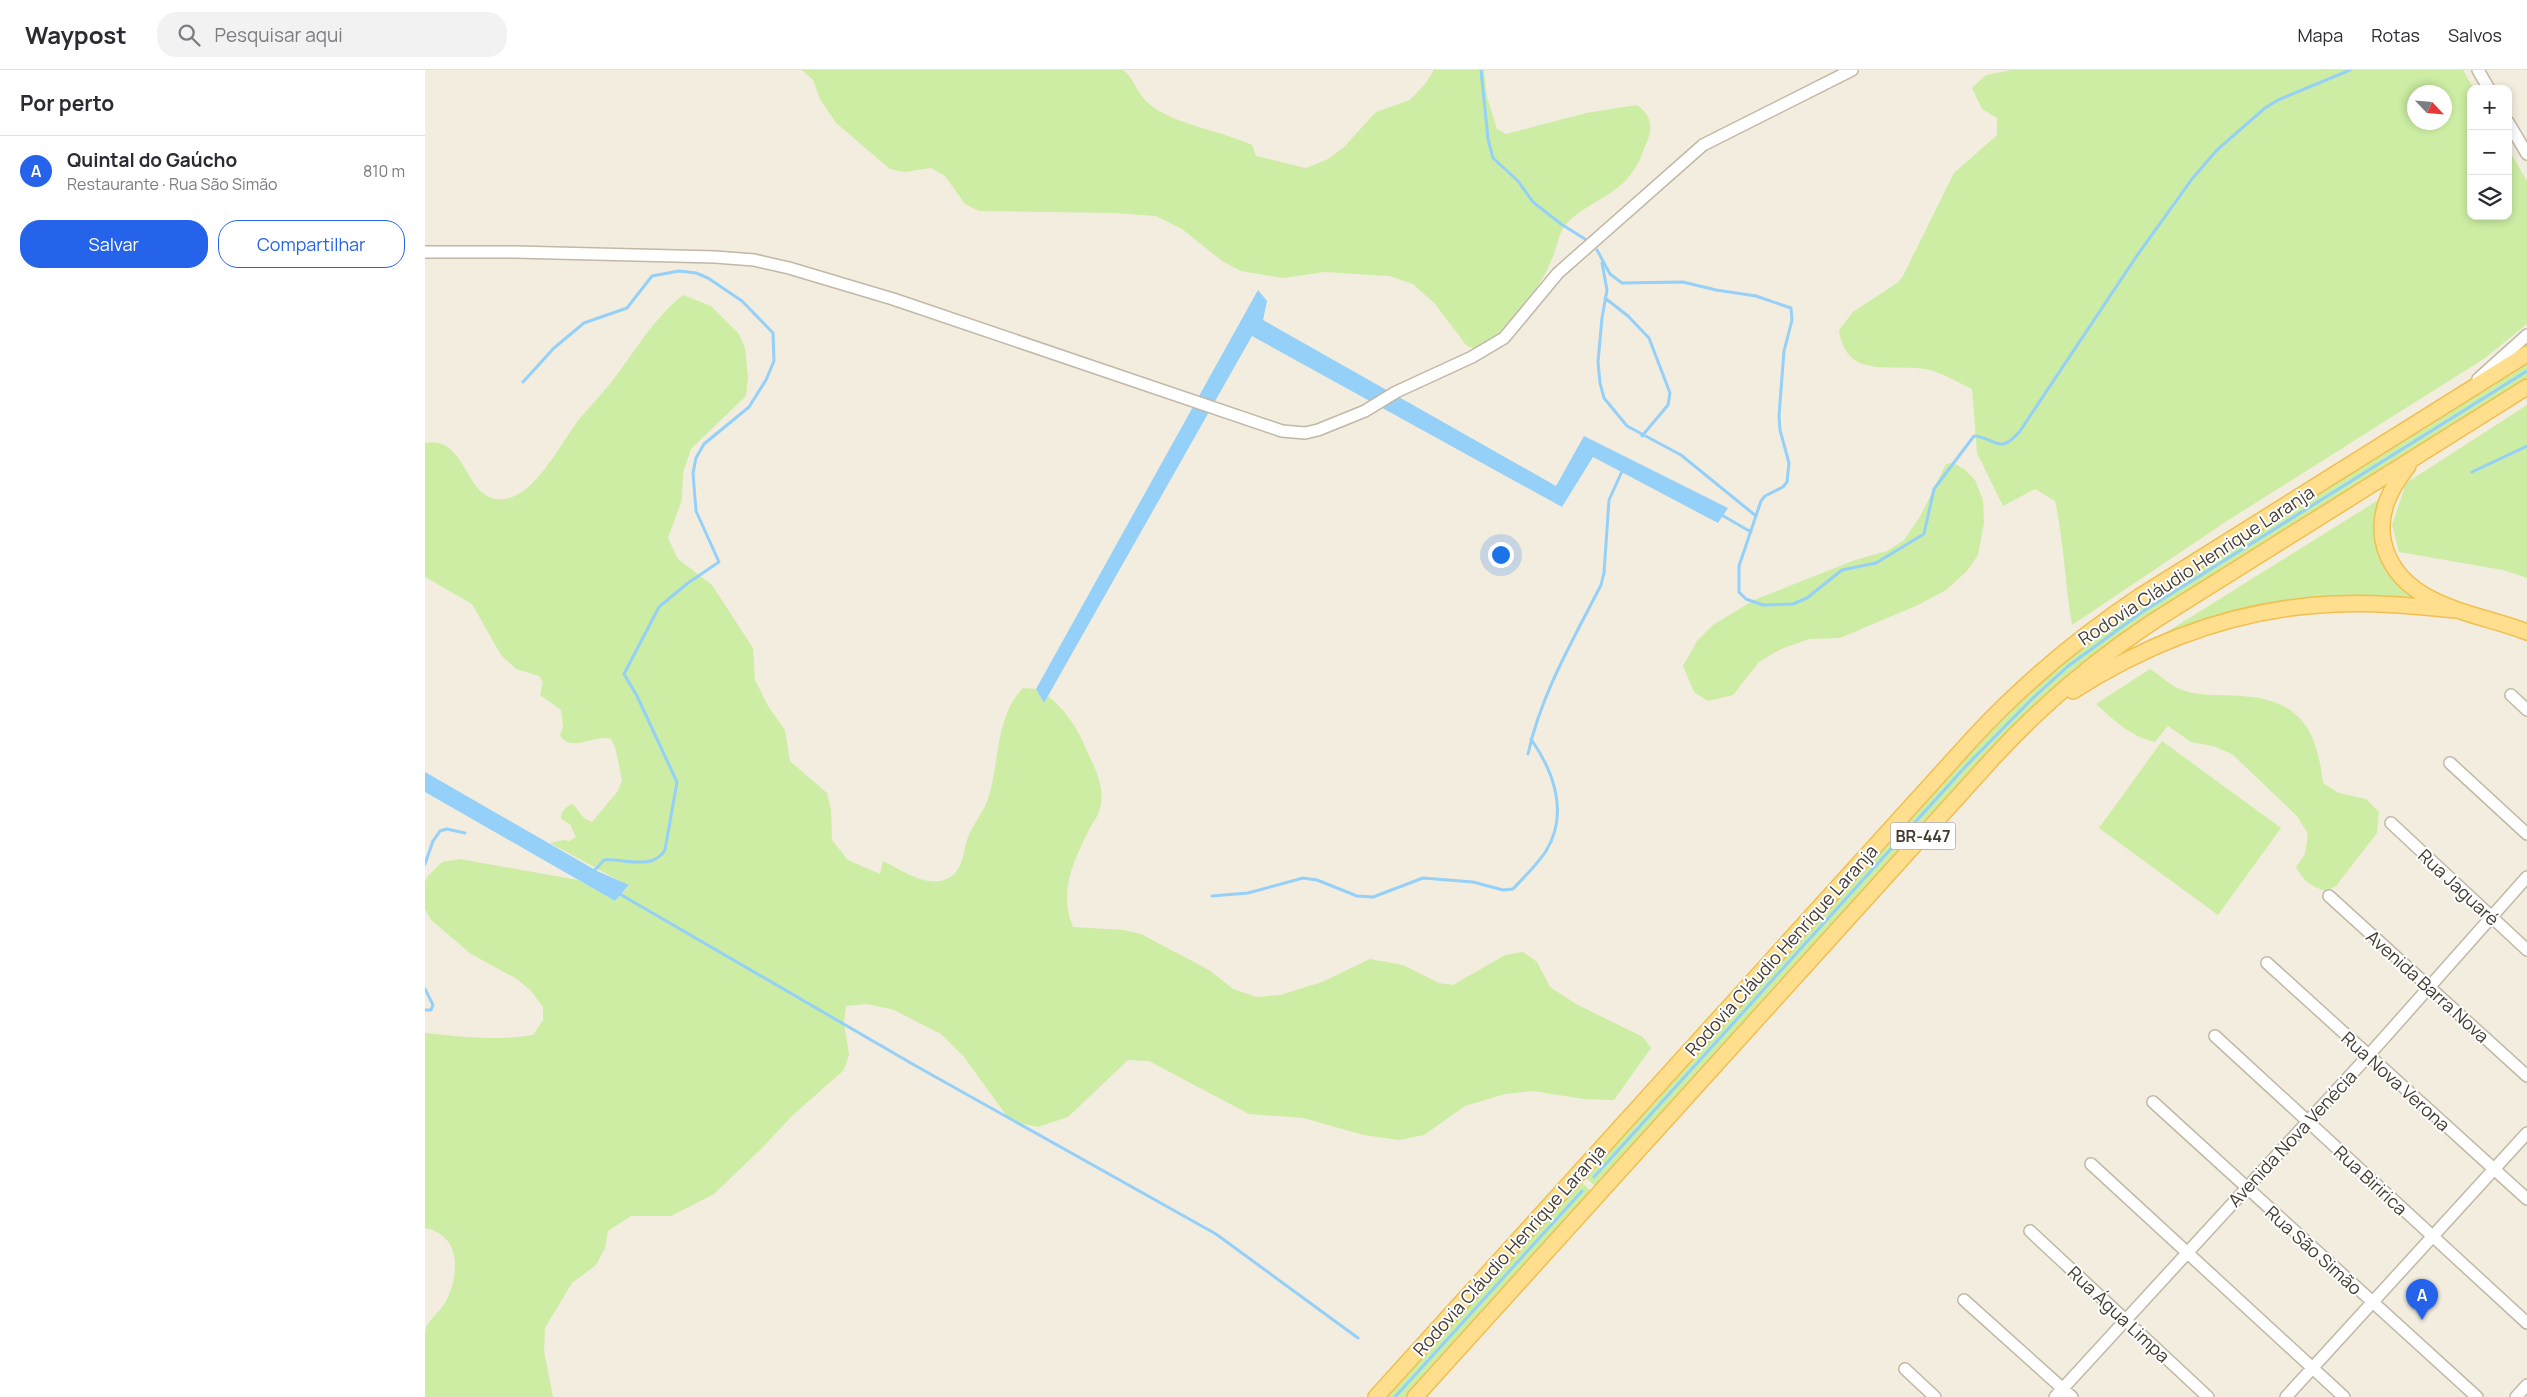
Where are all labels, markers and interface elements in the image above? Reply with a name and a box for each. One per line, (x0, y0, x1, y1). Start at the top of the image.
search box (157, 12, 507, 57)
text: Waypost (25, 18, 127, 51)
icon: search (175, 21, 203, 49)
text: Pesquisar aqui (215, 22, 343, 48)
text: Mapa (2297, 23, 2343, 47)
text: Rotas (2371, 23, 2420, 47)
text: Salvos (2448, 23, 2502, 47)
north arrow (2407, 85, 2452, 130)
map controls (2467, 85, 2512, 220)
button: + (2467, 85, 2512, 130)
text: Por perto (20, 89, 114, 117)
button: − (2467, 130, 2512, 175)
text: Quintal do Gaúcho (67, 147, 237, 173)
text: A (31, 160, 41, 182)
text: 810 m (363, 160, 405, 182)
text: Restaurante · Rua São Simão (67, 173, 278, 195)
button: layers (2467, 175, 2512, 220)
button: Salvar (20, 220, 208, 268)
button: Compartilhar (218, 220, 405, 268)
street label: Rodovia Cláudio Henrique Laranja (2073, 480, 2319, 650)
your location (1488, 542, 1514, 568)
road number: BR-447 (1891, 822, 1955, 849)
street label: Rodovia Cláudio Henrique Laranja (1679, 839, 1883, 1061)
street label: Rua Jaguaré (2413, 843, 2505, 931)
street label: Avenida Barra Nova (2362, 924, 2494, 1048)
street label: Rua Nova Verona (2337, 1026, 2455, 1136)
street label: Avenida Nova Venécia (2222, 1064, 2362, 1212)
street label: Rodovia Cláudio Henrique Laranja (1407, 1139, 1611, 1361)
street label: Rua Biririca (2329, 1140, 2413, 1220)
street label: Rua São Simão (2261, 1200, 2367, 1300)
street label: Rua Água Limpa (2063, 1260, 2175, 1368)
pin: A (2406, 1279, 2438, 1320)

